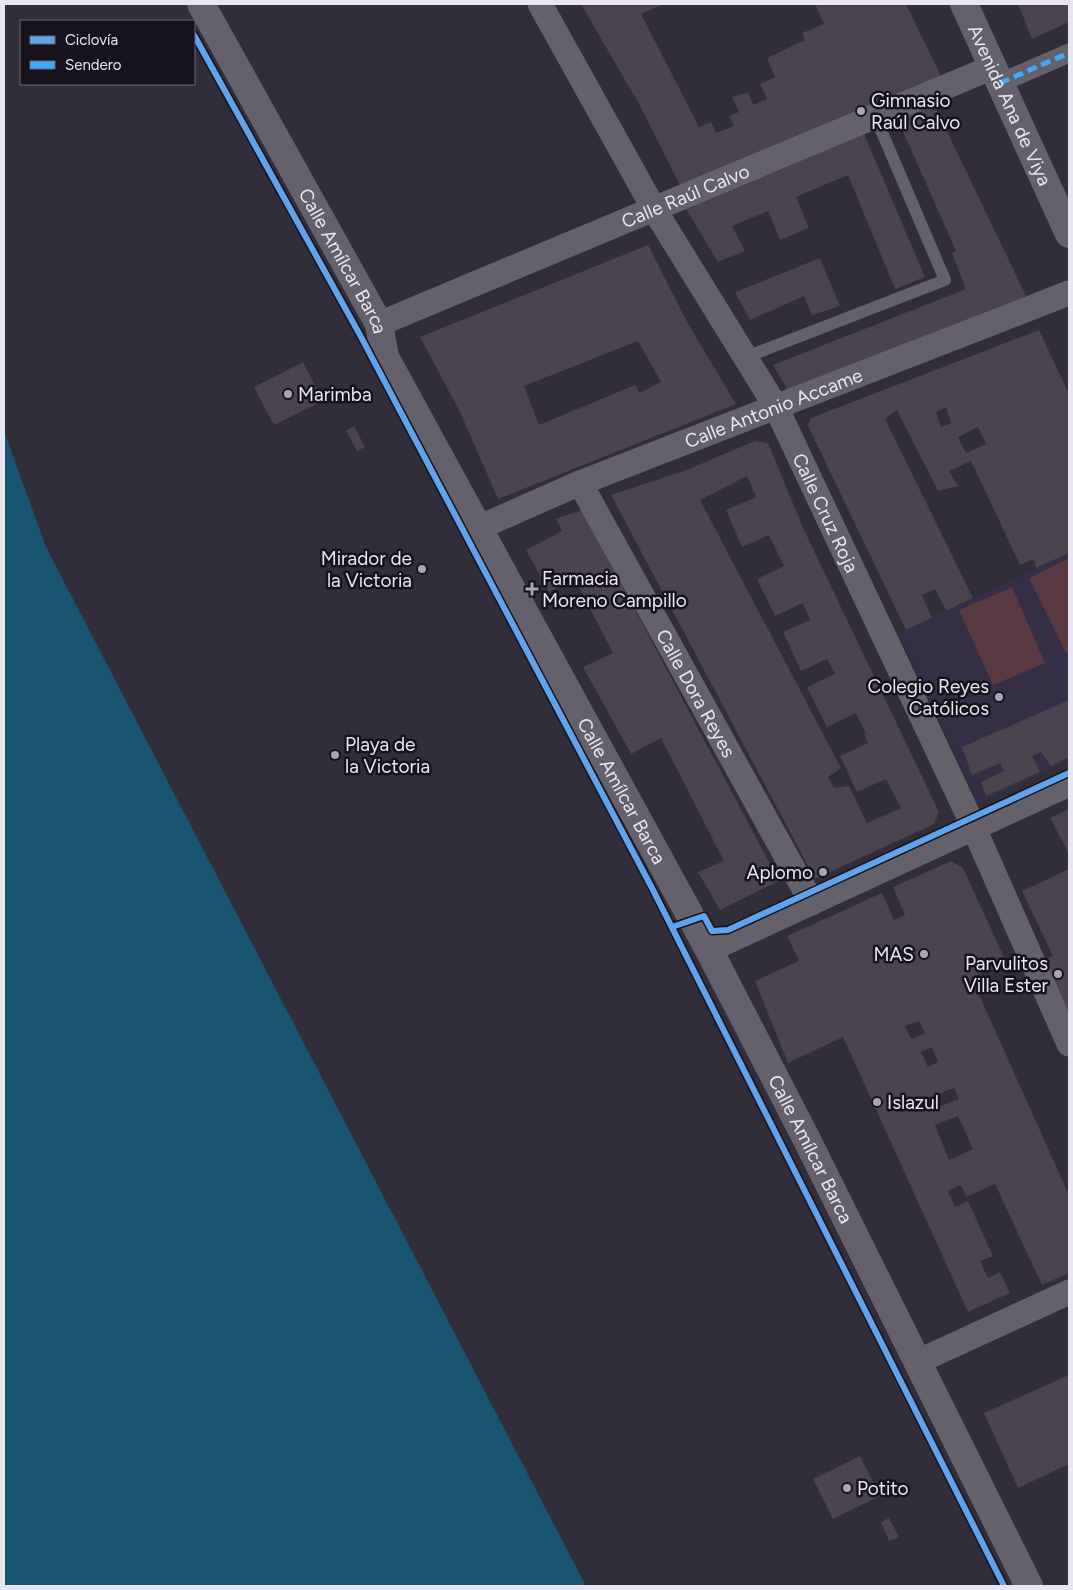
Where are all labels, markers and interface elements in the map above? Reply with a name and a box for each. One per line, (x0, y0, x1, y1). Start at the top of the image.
legend (20, 20, 195, 85)
street label: Avenida Ana de Viya (963, 21, 1057, 189)
text: Ciclovía (65, 31, 118, 49)
text: Sendero (65, 56, 122, 74)
place label: Gimnasio Raúl Calvo (871, 89, 960, 134)
marker: Gimnasio Raúl Calvo (855, 105, 867, 117)
street label: Calle Raúl Calvo (618, 159, 753, 233)
street label: Calle Amílcar Barca (294, 184, 392, 335)
street label: Calle Antonio Accame (681, 363, 866, 453)
place label: Marimba (298, 383, 372, 406)
marker: Marimba (282, 388, 294, 400)
street label: Calle Cruz Roja (788, 449, 864, 576)
place label: Mirador de la Victoria (321, 547, 412, 592)
marker: Mirador de la Victoria (416, 563, 428, 575)
place label: Farmacia Moreno Campillo (542, 567, 687, 612)
marker: Farmacia Moreno Campillo (526, 583, 538, 595)
street label: Calle Dora Reyes (651, 625, 741, 761)
place label: Colegio Reyes Católicos (867, 675, 989, 720)
marker: Colegio Reyes Católicos (993, 691, 1005, 703)
street label: Calle Amílcar Barca (573, 714, 671, 868)
place label: Playa de la Victoria (345, 733, 430, 778)
marker: Playa de la Victoria (329, 749, 341, 761)
place label: Aplomo (747, 861, 813, 884)
marker: Aplomo (817, 866, 829, 878)
place label: MAS (873, 943, 914, 966)
marker: MAS (918, 948, 930, 960)
place label: Parvulitos Villa Ester (964, 952, 1049, 997)
marker: Parvulitos Villa Ester (1052, 968, 1064, 980)
street label: Calle Amílcar Barca (764, 1071, 858, 1227)
place label: Islazul (887, 1091, 939, 1114)
marker: Islazul (871, 1096, 883, 1108)
place label: Potito (857, 1477, 909, 1500)
marker: Potito (841, 1482, 853, 1494)

